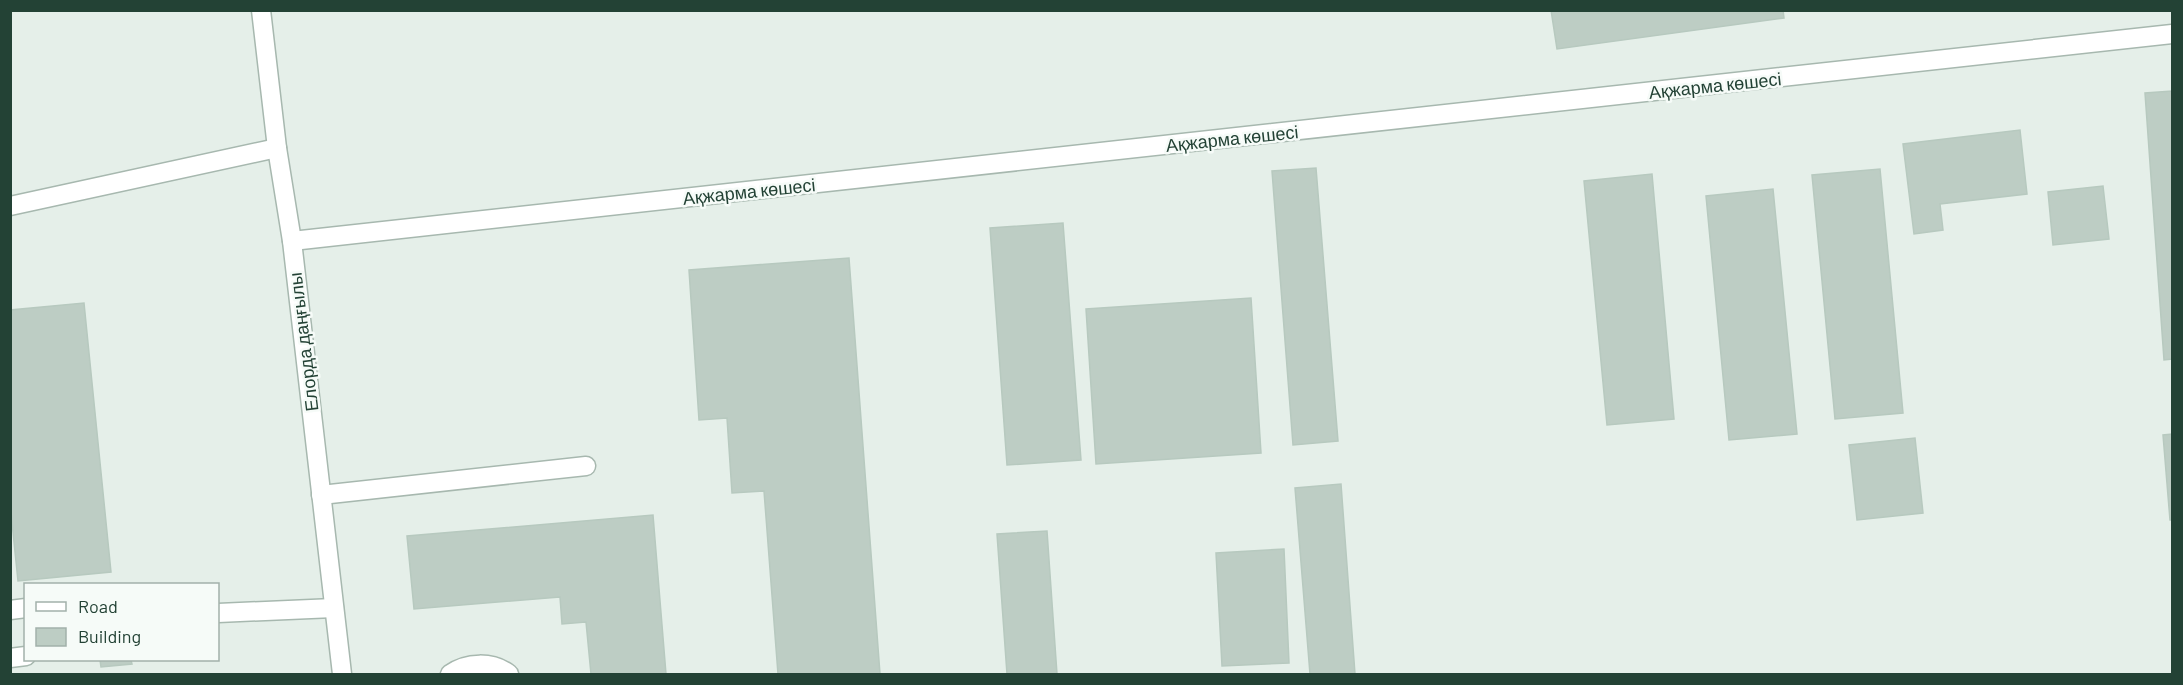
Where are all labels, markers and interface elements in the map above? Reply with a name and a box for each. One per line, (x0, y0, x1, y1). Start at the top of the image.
street label: Ақжарма көшесі (1648, 67, 1782, 103)
street label: Ақжарма көшесі (1165, 120, 1299, 156)
street label: Ақжарма көшесі (682, 173, 816, 209)
street label: Елорда даңғылы (284, 271, 322, 413)
legend (24, 583, 219, 661)
text: Road (78, 595, 118, 617)
text: Building (78, 625, 141, 647)

